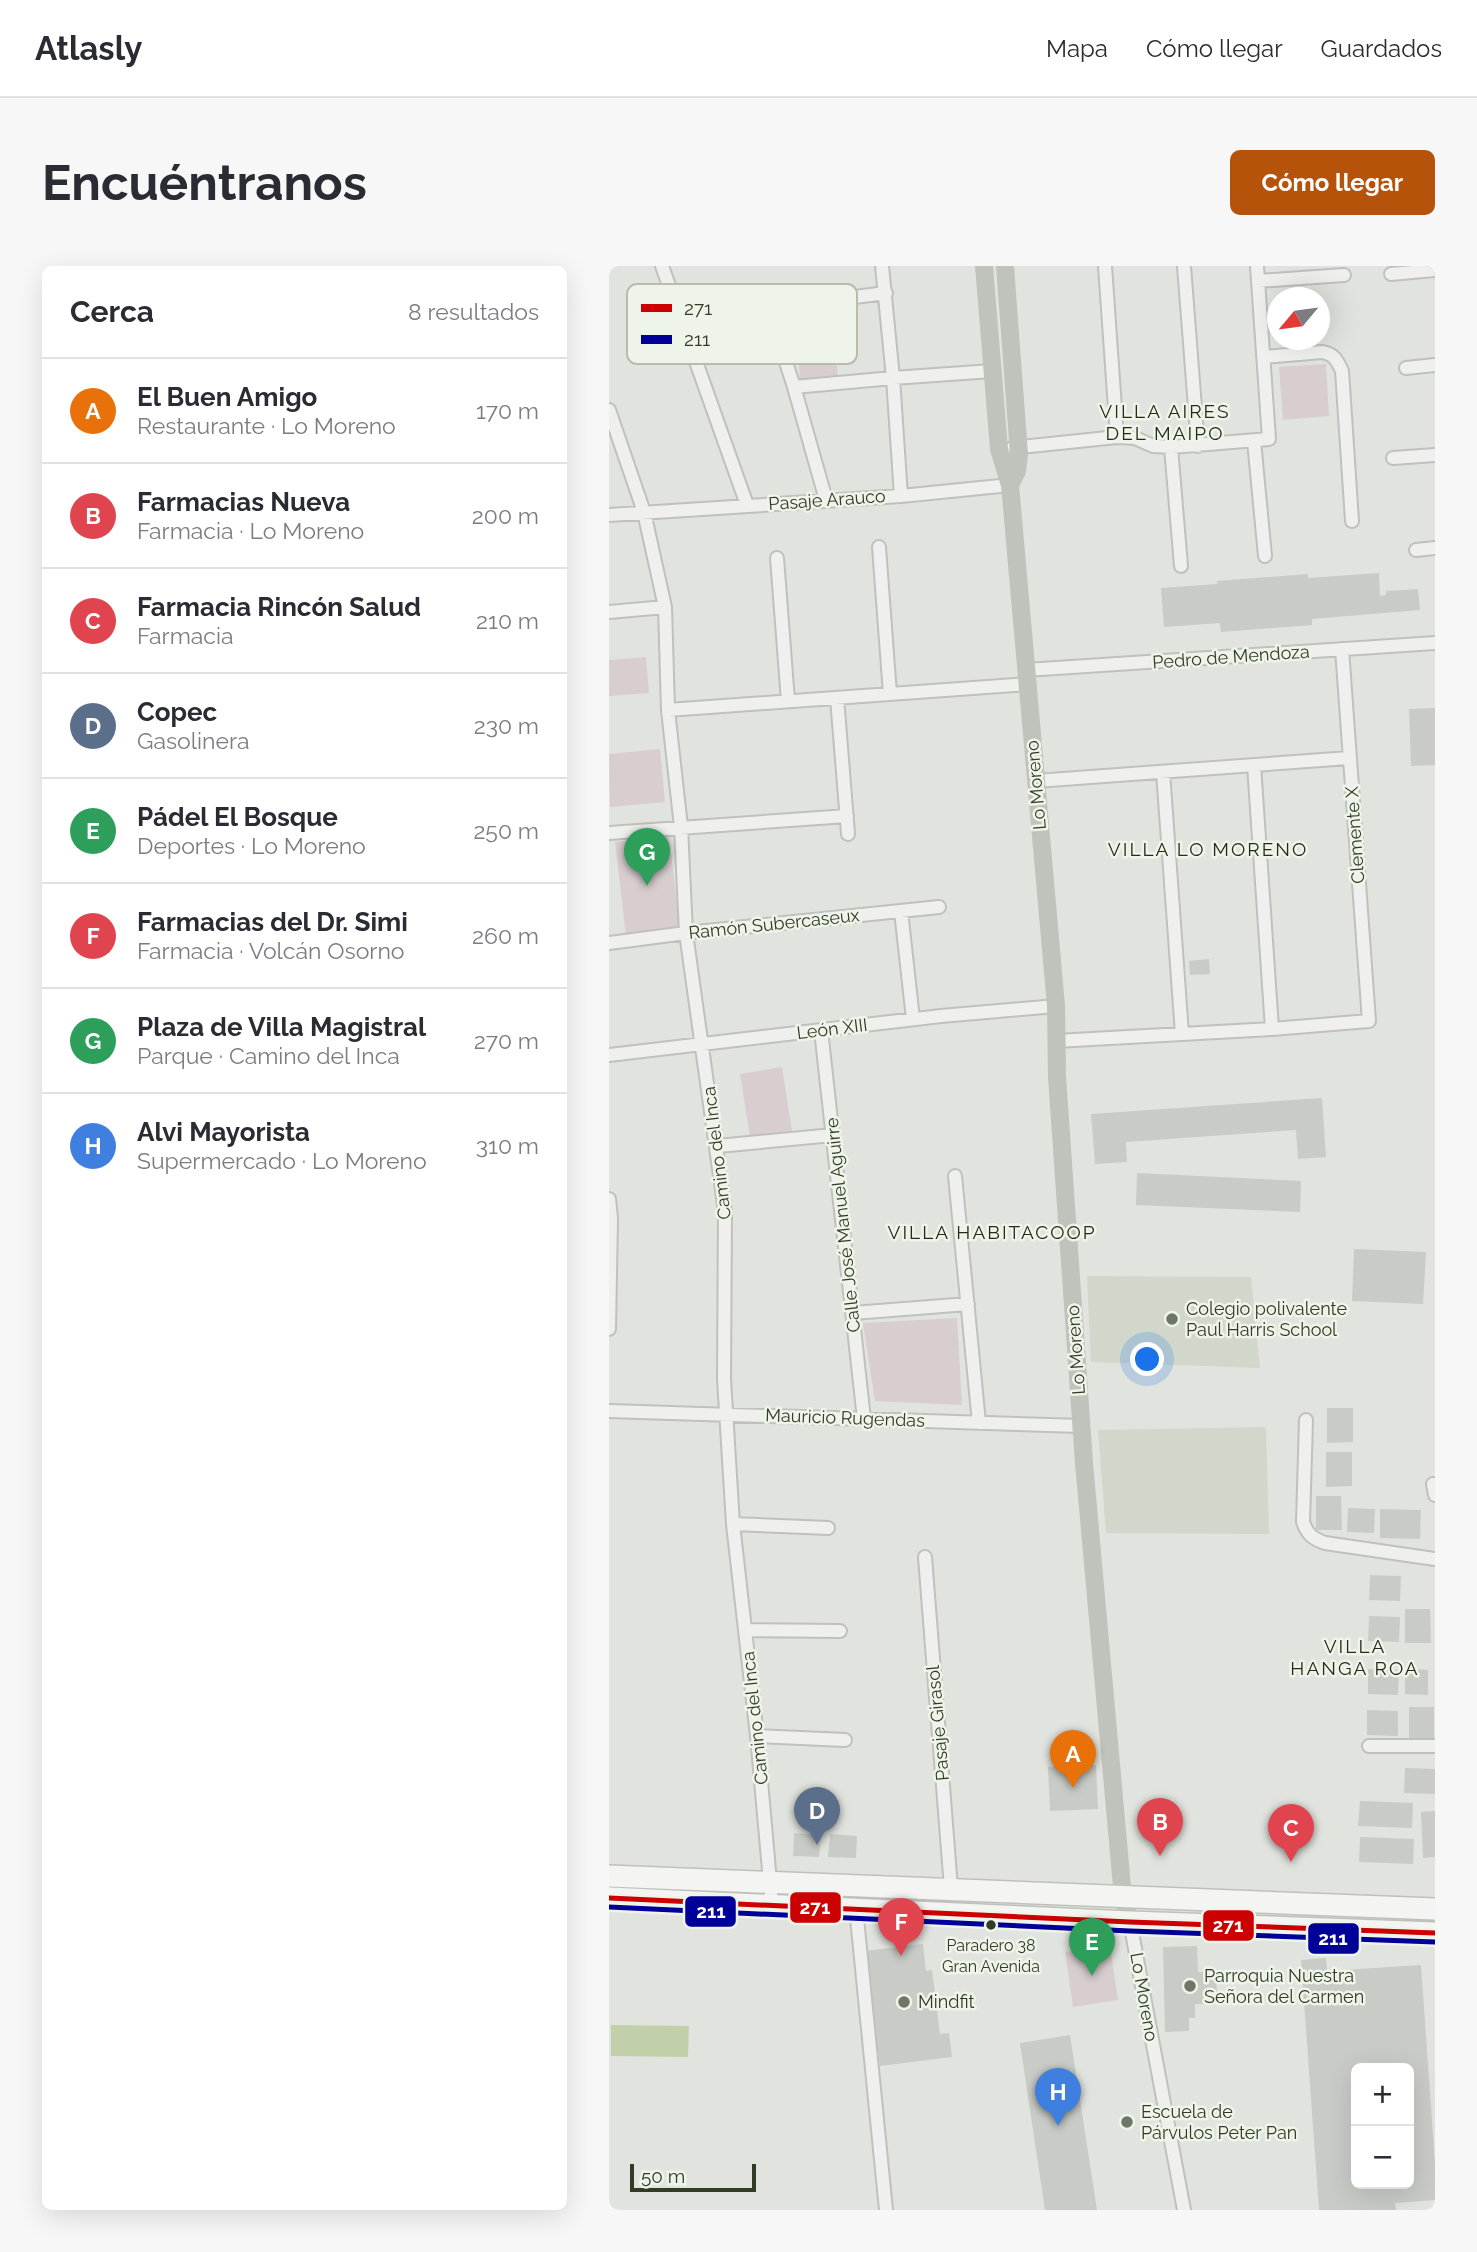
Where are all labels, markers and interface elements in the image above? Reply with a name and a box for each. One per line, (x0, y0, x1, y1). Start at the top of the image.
text: Atlasly (35, 29, 142, 68)
text: Mapa (1046, 34, 1108, 63)
text: Cómo llegar (1146, 34, 1283, 63)
text: Guardados (1321, 34, 1442, 63)
button: Cómo llegar (1230, 150, 1435, 215)
text: Encuéntranos (42, 154, 367, 211)
legend (627, 284, 857, 364)
north arrow (1267, 287, 1330, 350)
text: Cerca (70, 294, 154, 329)
text: 271 (684, 297, 712, 319)
text: 8 resultados (408, 298, 539, 325)
text: 211 (684, 328, 710, 350)
text: El Buen Amigo (137, 382, 317, 412)
text: A (85, 397, 101, 424)
text: 170 m (476, 397, 539, 424)
district label: VILLA AIRES DEL MAIPO (1099, 400, 1231, 444)
text: Restaurante · Lo Moreno (137, 412, 396, 439)
street label: Pasaje Arauco (768, 485, 887, 514)
text: Farmacias Nueva (137, 487, 350, 517)
text: B (85, 502, 101, 529)
text: 200 m (472, 502, 539, 529)
text: Farmacia · Lo Moreno (137, 517, 364, 544)
text: Farmacia Rincón Salud (137, 592, 421, 622)
text: C (85, 607, 101, 634)
text: 210 m (476, 607, 539, 634)
text: Farmacia (137, 622, 234, 649)
street label: Pedro de Mendoza (1152, 641, 1310, 672)
text: Copec (137, 697, 217, 727)
text: D (85, 712, 101, 739)
text: 230 m (474, 712, 539, 739)
text: Gasolinera (137, 727, 250, 754)
street label: Lo Moreno (1021, 739, 1050, 831)
street label: Clemente X (1341, 785, 1368, 884)
text: Pádel El Bosque (137, 802, 338, 832)
text: E (86, 817, 100, 844)
text: 250 m (473, 817, 539, 844)
pin: G (624, 828, 670, 886)
text: Deportes · Lo Moreno (137, 832, 366, 859)
district label: VILLA LO MORENO (1108, 838, 1308, 860)
street label: Ramón Subercaseux (687, 904, 860, 943)
text: Farmacias del Dr. Simi (137, 907, 408, 937)
text: F (86, 922, 100, 949)
text: 260 m (472, 922, 539, 949)
text: Farmacia · Volcán Osorno (137, 937, 405, 964)
text: Plaza de Villa Magistral (137, 1012, 426, 1042)
street label: León XIII (795, 1014, 869, 1043)
text: G (85, 1027, 101, 1054)
text: 270 m (474, 1027, 539, 1054)
text: Parque · Camino del Inca (137, 1042, 400, 1069)
street label: Camino del Inca (698, 1085, 735, 1221)
street label: Calle José Manuel Aguirre (821, 1116, 864, 1333)
text: Alvi Mayorista (137, 1117, 310, 1147)
text: H (84, 1132, 102, 1159)
text: 310 m (476, 1132, 539, 1159)
text: Supermercado · Lo Moreno (137, 1147, 427, 1174)
district label: VILLA HABITACOOP (888, 1221, 1097, 1243)
place label: Colegio polivalente Paul Harris School (1186, 1298, 1347, 1340)
street label: Lo Moreno (1062, 1304, 1089, 1396)
marker: Colegio polivalente Paul Harris School (1164, 1311, 1180, 1327)
your location (1130, 1342, 1164, 1376)
street label: Mauricio Rugendas (765, 1404, 926, 1431)
district label: VILLA HANGA ROA (1290, 1635, 1420, 1679)
street label: Camino del Inca (737, 1650, 772, 1786)
street label: Pasaje Girasol (922, 1664, 953, 1782)
pin: A (1050, 1730, 1096, 1788)
pin: D (794, 1787, 840, 1845)
pin: B (1137, 1798, 1183, 1856)
pin: C (1268, 1804, 1314, 1862)
line badge: 271 (789, 1891, 842, 1924)
line badge: 211 (684, 1895, 737, 1928)
text: 271 (800, 1896, 830, 1918)
pin: F (878, 1898, 924, 1956)
text: 211 (696, 1900, 726, 1922)
line badge: 271 (1202, 1909, 1255, 1942)
text: 271 (1213, 1914, 1243, 1936)
marker: Paradero 38 Gran Avenida (984, 1918, 998, 1932)
pin: E (1069, 1918, 1115, 1976)
line badge: 211 (1307, 1922, 1360, 1955)
text: 211 (1318, 1927, 1348, 1949)
place label: Paradero 38 Gran Avenida (942, 1936, 1040, 1976)
street label: Lo Moreno (1126, 1951, 1163, 2043)
place label: Parroquia Nuestra Señora del Carmen (1204, 1965, 1364, 2007)
marker: Parroquia Nuestra Señora del Carmen (1182, 1978, 1198, 1994)
place label: Mindfit (918, 1991, 975, 2012)
marker: Mindfit (896, 1994, 912, 2010)
map controls (1351, 2063, 1414, 2189)
button: + (1351, 2063, 1414, 2126)
pin: H (1035, 2068, 1081, 2126)
place label: Escuela de Párvulos Peter Pan (1141, 2101, 1297, 2143)
marker: Escuela de Párvulos Peter Pan (1119, 2114, 1135, 2130)
button: − (1351, 2126, 1414, 2189)
scale bar (630, 2161, 756, 2193)
text: 50 m (641, 2165, 685, 2187)

